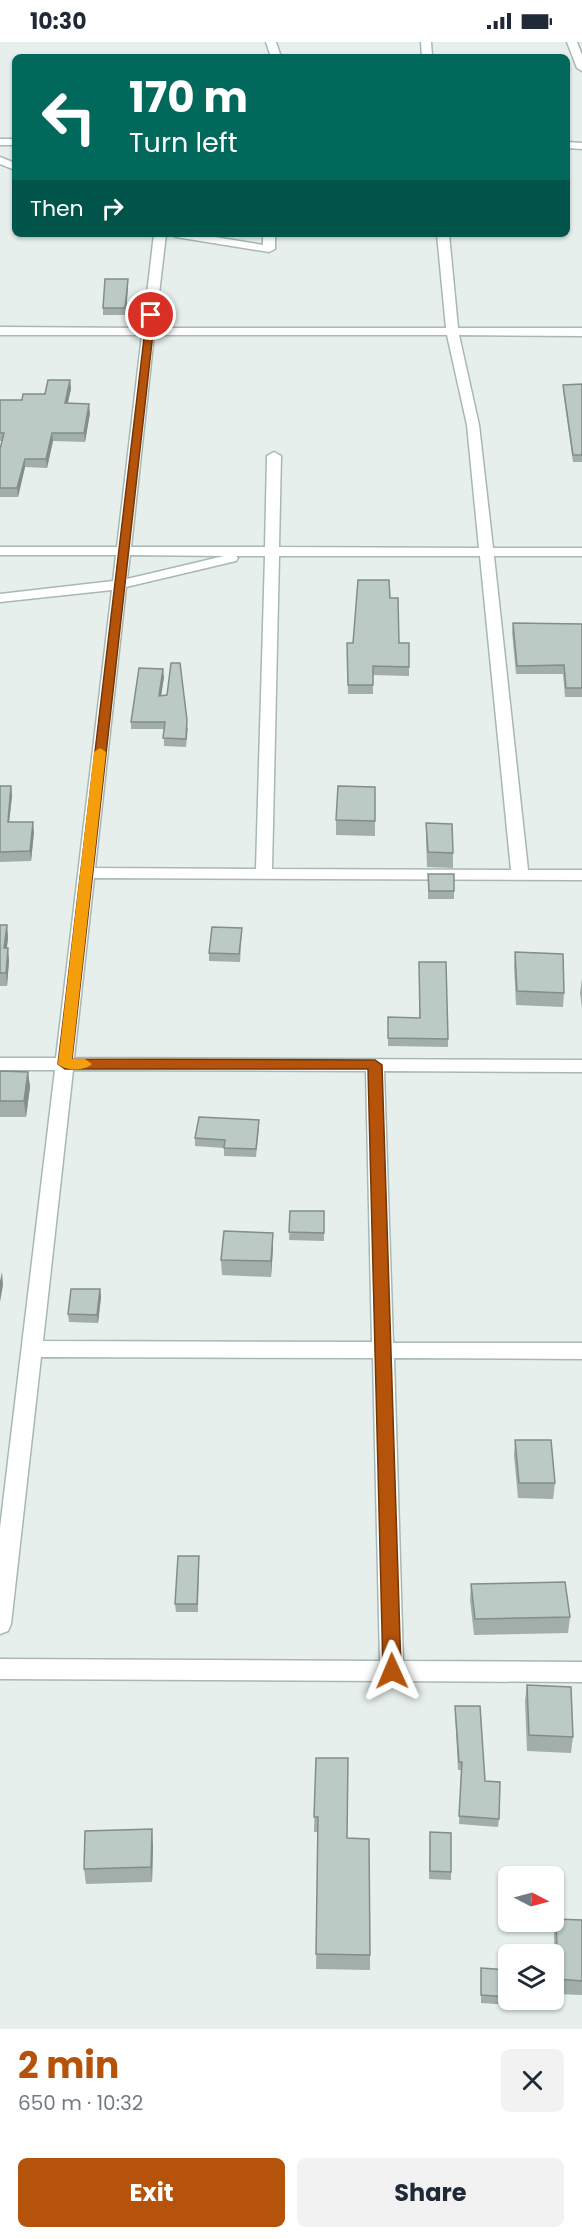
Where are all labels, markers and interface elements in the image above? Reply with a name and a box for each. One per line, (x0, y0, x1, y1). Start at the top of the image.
text: 10:30 (30, 6, 87, 37)
text: 170 m (129, 68, 248, 127)
icon: left (30, 78, 108, 156)
text: Turn left (129, 124, 238, 161)
icon: right (96, 192, 129, 225)
text: Then (30, 193, 84, 224)
pin (125, 289, 176, 340)
icon: arrive (134, 298, 167, 331)
position arrow (360, 1639, 424, 1703)
north arrow (498, 1866, 564, 1932)
map controls (498, 1866, 564, 2010)
button: layers (498, 1944, 564, 2010)
text: 2 min (18, 2040, 119, 2091)
button: close (501, 2049, 564, 2112)
text: 650 m · 10:32 (18, 2089, 143, 2117)
button: Exit (18, 2158, 285, 2227)
button: Share (297, 2158, 564, 2227)

